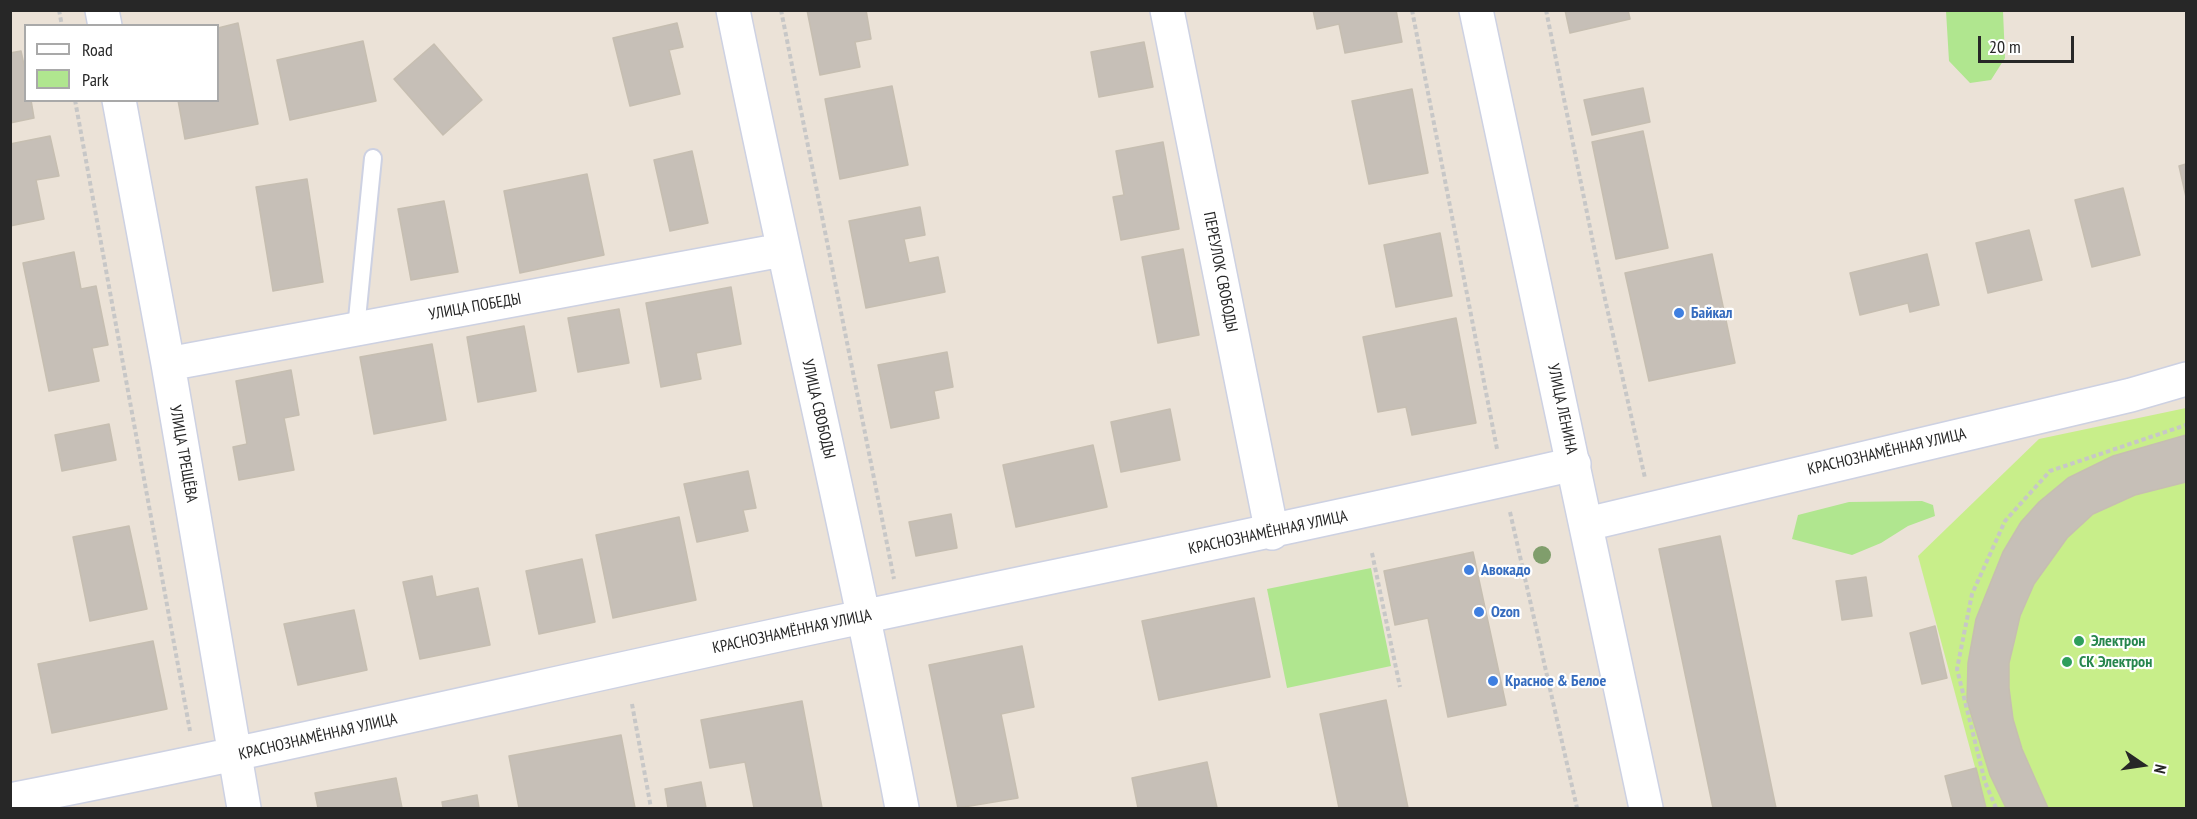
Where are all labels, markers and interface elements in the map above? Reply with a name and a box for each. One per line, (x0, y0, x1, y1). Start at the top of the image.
legend (24, 24, 219, 102)
scale bar (1981, 24, 2077, 62)
text: 20 m (1989, 35, 2021, 58)
text: Road (82, 38, 113, 61)
text: Park (82, 68, 109, 91)
street label: ПЕРЕУЛОК СВОБОДЫ (1199, 210, 1241, 334)
street label: УЛИЦА ПОБЕДЫ (427, 289, 523, 325)
place label: Байкал (1691, 303, 1733, 323)
marker: Байкал (1672, 306, 1686, 320)
street label: УЛИЦА СВОБОДЫ (797, 357, 839, 461)
street label: УЛИЦА ЛЕНИНА (1543, 362, 1581, 456)
street label: УЛИЦА ТРЕЩЁВА (165, 404, 201, 504)
street label: КРАСНОЗНАМЁННАЯ УЛИЦА (1806, 424, 1968, 480)
street label: КРАСНОЗНАМЁННАЯ УЛИЦА (1187, 507, 1349, 559)
place label: Авокадо (1481, 560, 1531, 580)
marker: Авокадо (1462, 563, 1476, 577)
place label: Ozon (1491, 602, 1520, 622)
marker: Ozon (1472, 605, 1486, 619)
street label: КРАСНОЗНАМЁННАЯ УЛИЦА (711, 606, 873, 658)
place label: Электрон (2091, 631, 2145, 651)
marker: Электрон (2072, 634, 2086, 648)
place label: СК Электрон (2079, 652, 2152, 672)
marker: СК Электрон (2060, 655, 2074, 669)
place label: Красное & Белое (1505, 671, 1606, 691)
marker: Красное & Белое (1486, 674, 1500, 688)
street label: КРАСНОЗНАМЁННАЯ УЛИЦА (237, 709, 399, 765)
north arrow (2113, 735, 2173, 795)
text: N (2150, 763, 2171, 776)

